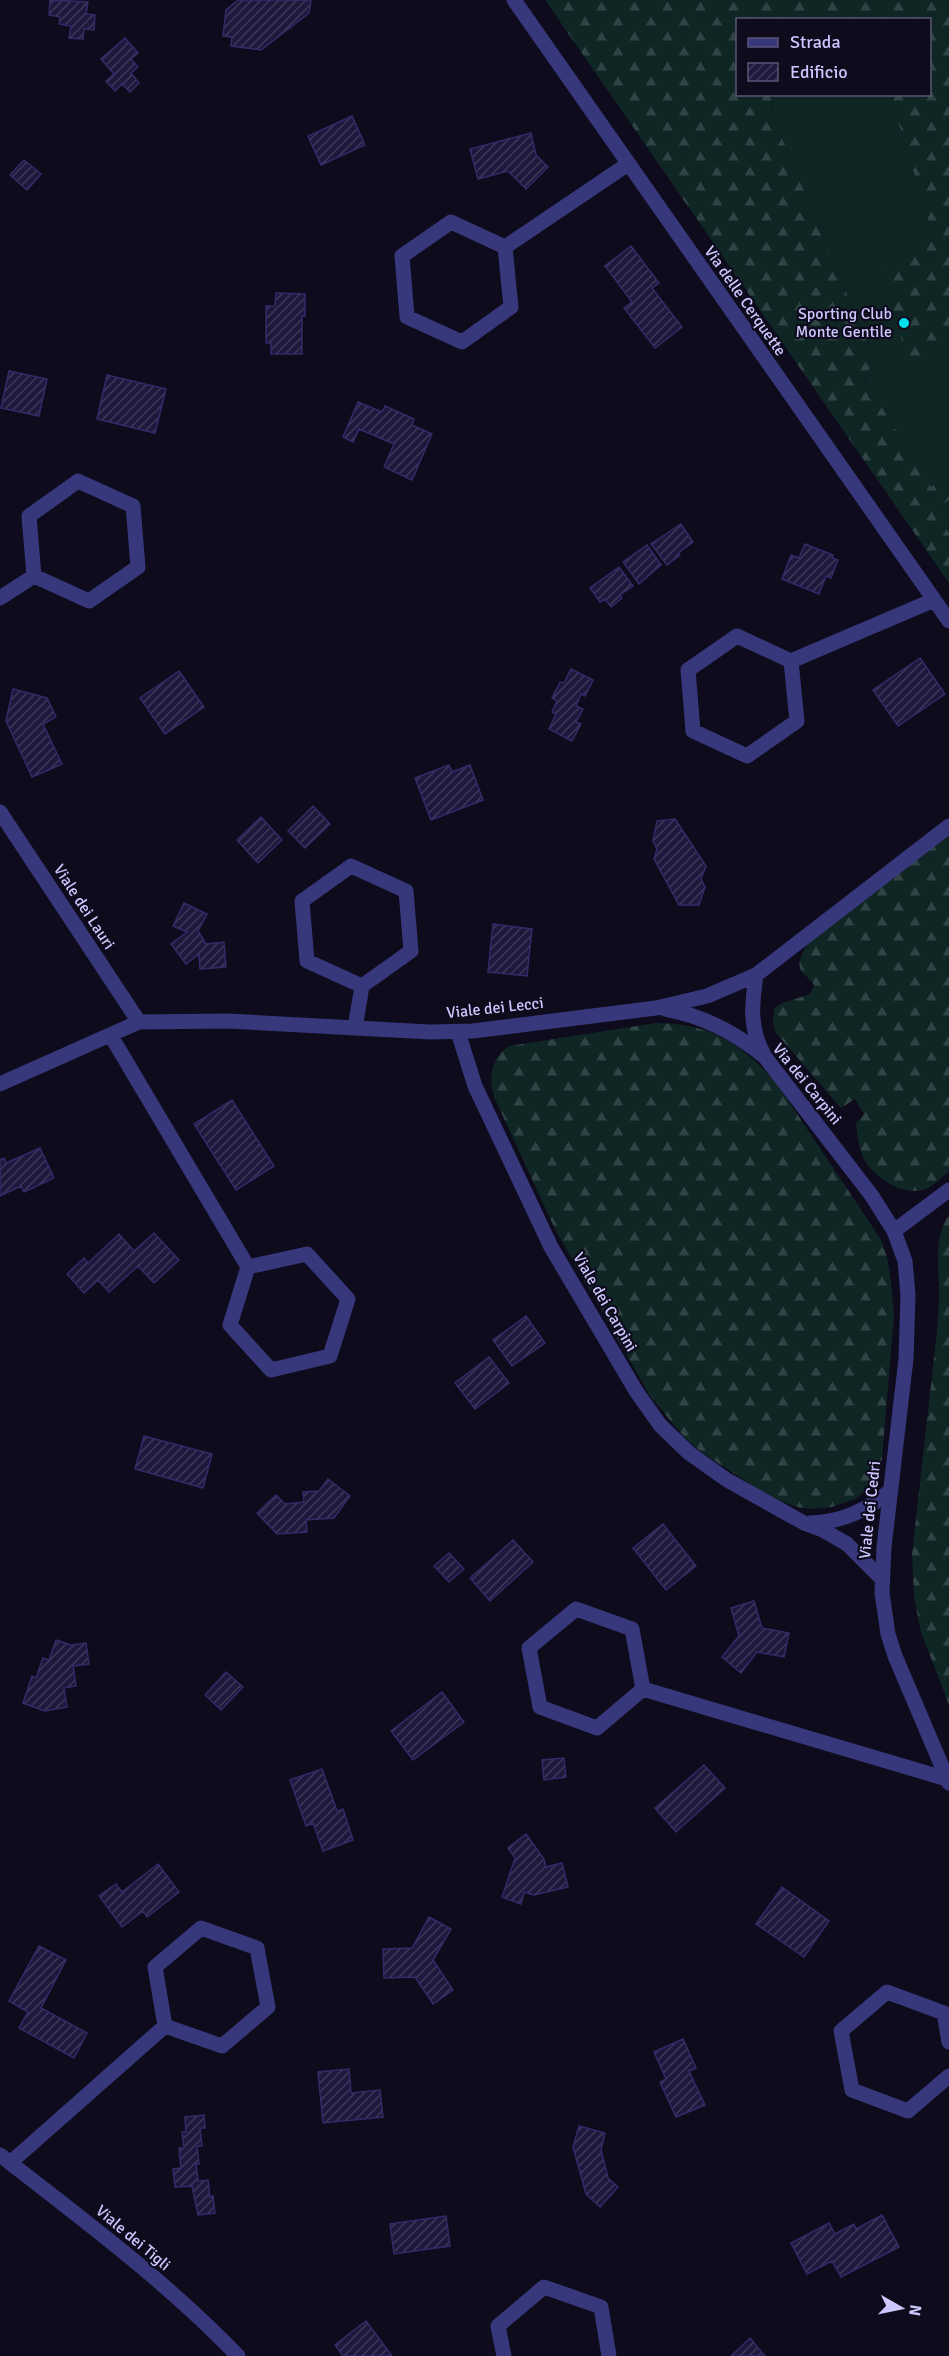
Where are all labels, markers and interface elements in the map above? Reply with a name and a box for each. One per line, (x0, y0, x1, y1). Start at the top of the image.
legend (736, 18, 931, 96)
text: Strada (790, 31, 841, 53)
text: Edificio (790, 61, 848, 83)
street label: Via delle Cerquette (700, 242, 790, 360)
place label: Sporting Club Monte Gentile (795, 304, 892, 342)
marker: Sporting Club Monte Gentile (897, 316, 911, 330)
street label: Viale dei Lauri (49, 861, 119, 953)
street label: Viale dei Lecci (445, 993, 545, 1023)
street label: Via dei Carpini (768, 1039, 846, 1129)
street label: Viale dei Carpini (568, 1249, 642, 1355)
street label: Viale dei Cedri (855, 1460, 885, 1560)
street label: Viale dei Tigli (91, 2201, 175, 2275)
north arrow (871, 2278, 931, 2338)
text: N (904, 2303, 926, 2317)

